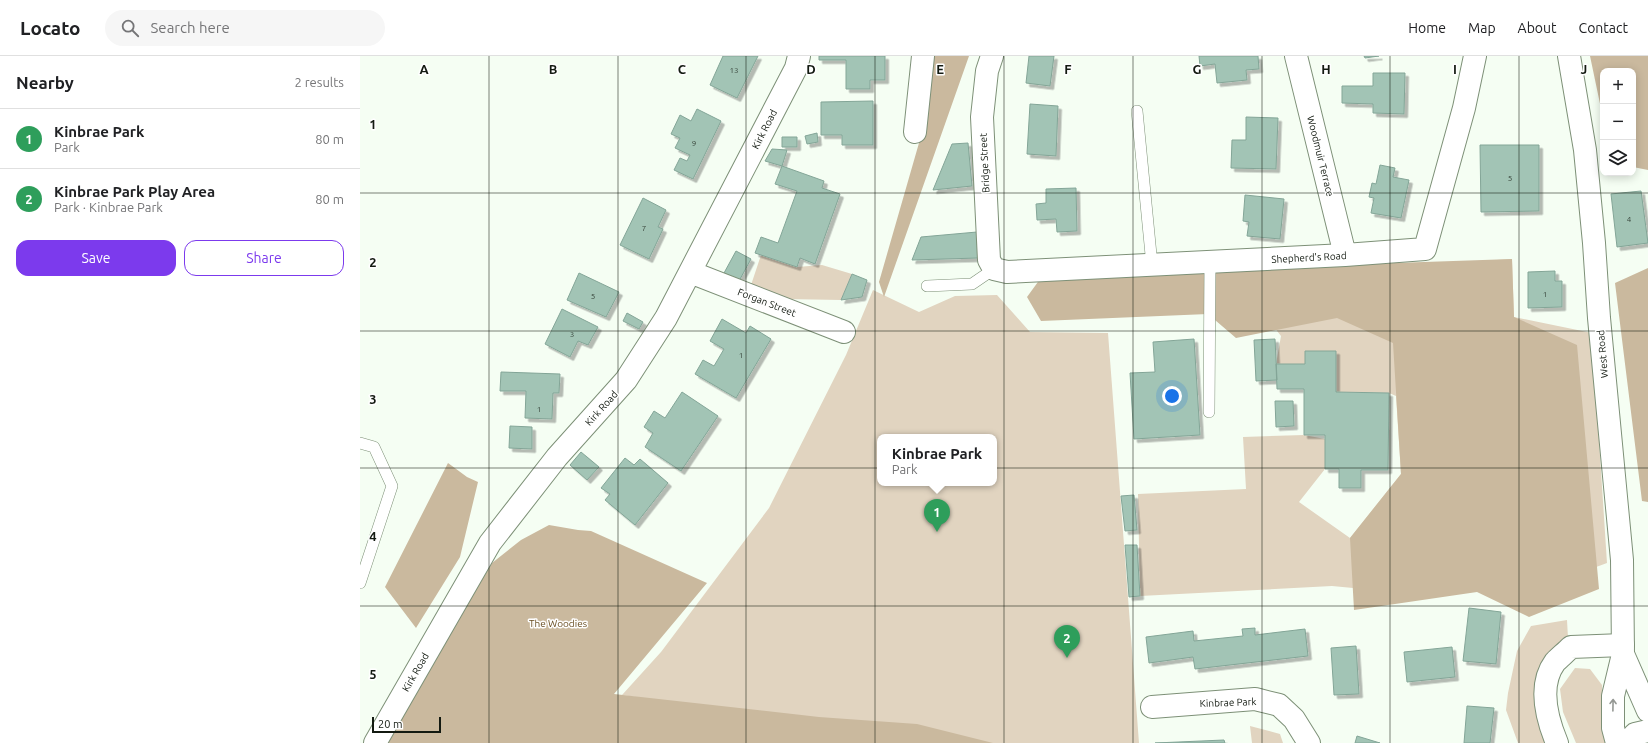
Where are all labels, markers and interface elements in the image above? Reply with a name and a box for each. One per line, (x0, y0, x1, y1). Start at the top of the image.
search box (105, 10, 385, 46)
text: Locato (20, 17, 81, 39)
icon: search (119, 17, 141, 39)
text: Search here (151, 19, 230, 36)
text: Home (1408, 20, 1446, 36)
text: Map (1468, 20, 1496, 36)
text: About (1518, 20, 1557, 36)
text: Contact (1579, 20, 1628, 36)
text: A (419, 62, 429, 76)
text: B (549, 62, 558, 76)
text: C (678, 62, 687, 76)
text: D (806, 62, 816, 76)
text: E (936, 62, 944, 76)
text: F (1064, 62, 1072, 76)
text: G (1193, 62, 1202, 76)
text: H (1321, 62, 1331, 76)
text: I (1453, 62, 1457, 76)
text: J (1581, 62, 1587, 76)
house number: 13 (729, 66, 739, 75)
map controls (1600, 68, 1636, 176)
button: + (1600, 68, 1636, 104)
text: Nearby (16, 73, 74, 92)
text: 2 results (294, 75, 344, 89)
button: − (1600, 104, 1636, 140)
street label: Kirk Road (750, 107, 779, 151)
street label: Woodmuir Terrace (1305, 115, 1336, 198)
text: 1 (369, 117, 377, 131)
text: Kinbrae Park (54, 123, 144, 140)
text: 1 (25, 132, 33, 146)
text: 80 m (315, 132, 344, 146)
street label: Bridge Street (977, 133, 992, 193)
house number: 9 (692, 139, 696, 148)
text: Park (54, 140, 80, 154)
button: layers (1600, 140, 1636, 176)
house number: 5 (1508, 174, 1512, 183)
text: Kinbrae Park Play Area (54, 183, 215, 200)
text: 2 (25, 192, 33, 206)
text: 80 m (315, 192, 344, 206)
text: Park · Kinbrae Park (54, 200, 163, 214)
house number: 4 (1627, 215, 1632, 224)
house number: 7 (642, 224, 646, 233)
button: Save (16, 240, 176, 276)
button: Share (184, 240, 344, 276)
street label: Shepherd's Road (1271, 250, 1347, 265)
text: 2 (369, 255, 377, 269)
street label: Forgan Street (736, 286, 798, 319)
house number: 1 (1543, 290, 1547, 299)
house number: 5 (591, 292, 595, 301)
street label: West Road (1595, 329, 1610, 378)
house number: 3 (570, 330, 574, 339)
house number: 1 (739, 351, 743, 360)
your location (1162, 386, 1182, 406)
street label: Kirk Road (583, 389, 620, 428)
text: 3 (369, 392, 377, 406)
house number: 1 (537, 405, 541, 414)
popup (877, 434, 997, 486)
text: Kinbrae Park (892, 445, 982, 462)
text: Park (892, 462, 918, 476)
pin: 1 (924, 499, 950, 532)
text: 4 (369, 529, 377, 543)
park label: The Woodies (529, 618, 587, 629)
pin: 2 (1054, 625, 1080, 658)
street label: Kirk Road (400, 651, 431, 694)
text: 5 (369, 667, 377, 681)
street label: Kinbrae Park (1199, 696, 1257, 709)
one-way arrow (1609, 699, 1617, 712)
scale bar (372, 715, 441, 734)
text: 20 m (378, 718, 402, 730)

